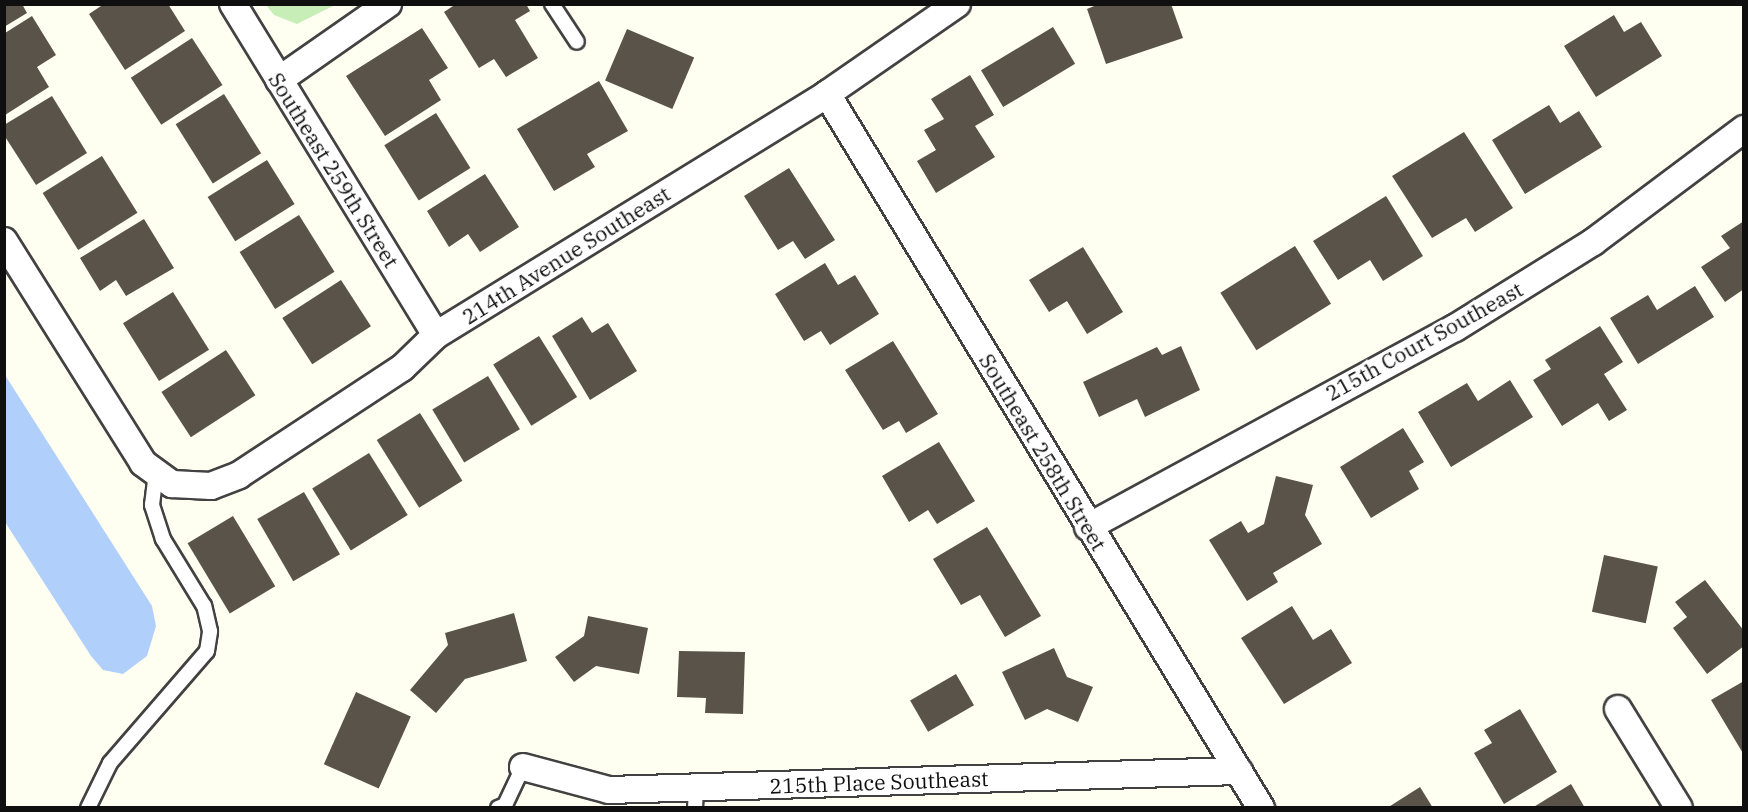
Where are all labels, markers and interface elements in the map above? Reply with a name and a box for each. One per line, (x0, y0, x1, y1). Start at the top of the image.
street label: Southeast 259th Street (264, 68, 404, 272)
street label: 214th Avenue Southeast (458, 181, 674, 329)
street label: 215th Court Southeast (1321, 276, 1527, 406)
street label: Southeast 258th Street (974, 349, 1112, 555)
street label: 215th Place Southeast (769, 766, 989, 798)

